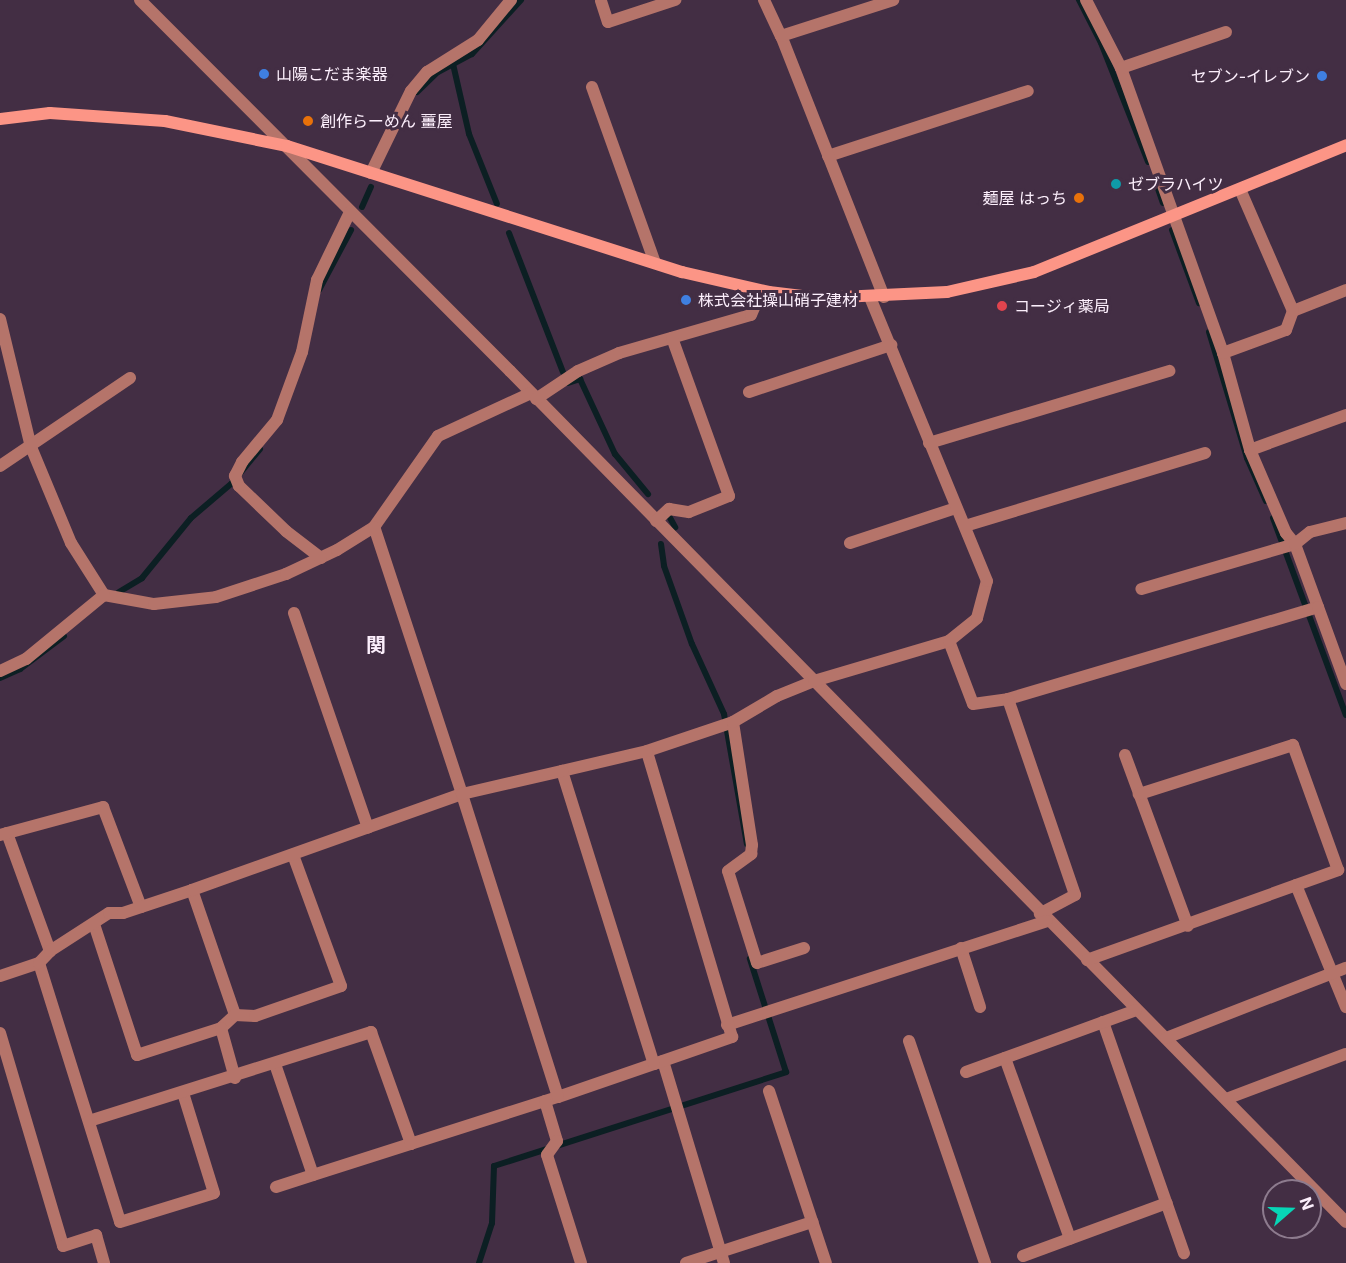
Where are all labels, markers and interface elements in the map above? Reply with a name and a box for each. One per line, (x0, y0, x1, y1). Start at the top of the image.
place label: 山陽こだま楽器 (276, 64, 388, 84)
place label: セブン-イレブン (1191, 66, 1310, 86)
marker: 山陽こだま楽器 (257, 67, 271, 81)
marker: セブン-イレブン (1315, 69, 1329, 83)
place label: 創作らーめん 薑屋 (320, 111, 452, 131)
marker: 創作らーめん 薑屋 (301, 114, 315, 128)
place label: ゼブラハイツ (1128, 174, 1224, 194)
marker: ゼブラハイツ (1109, 177, 1123, 191)
place label: 麺屋 はっち (983, 188, 1067, 208)
marker: 麺屋 はっち (1072, 191, 1086, 205)
place label: 株式会社操山硝子建材 (698, 290, 858, 310)
marker: 株式会社操山硝子建材 (679, 293, 693, 307)
place label: コージィ薬局 (1014, 296, 1110, 316)
marker: コージィ薬局 (995, 299, 1009, 313)
district label: 関 (366, 633, 386, 657)
north arrow (1262, 1179, 1322, 1239)
text: N (1296, 1194, 1319, 1213)

